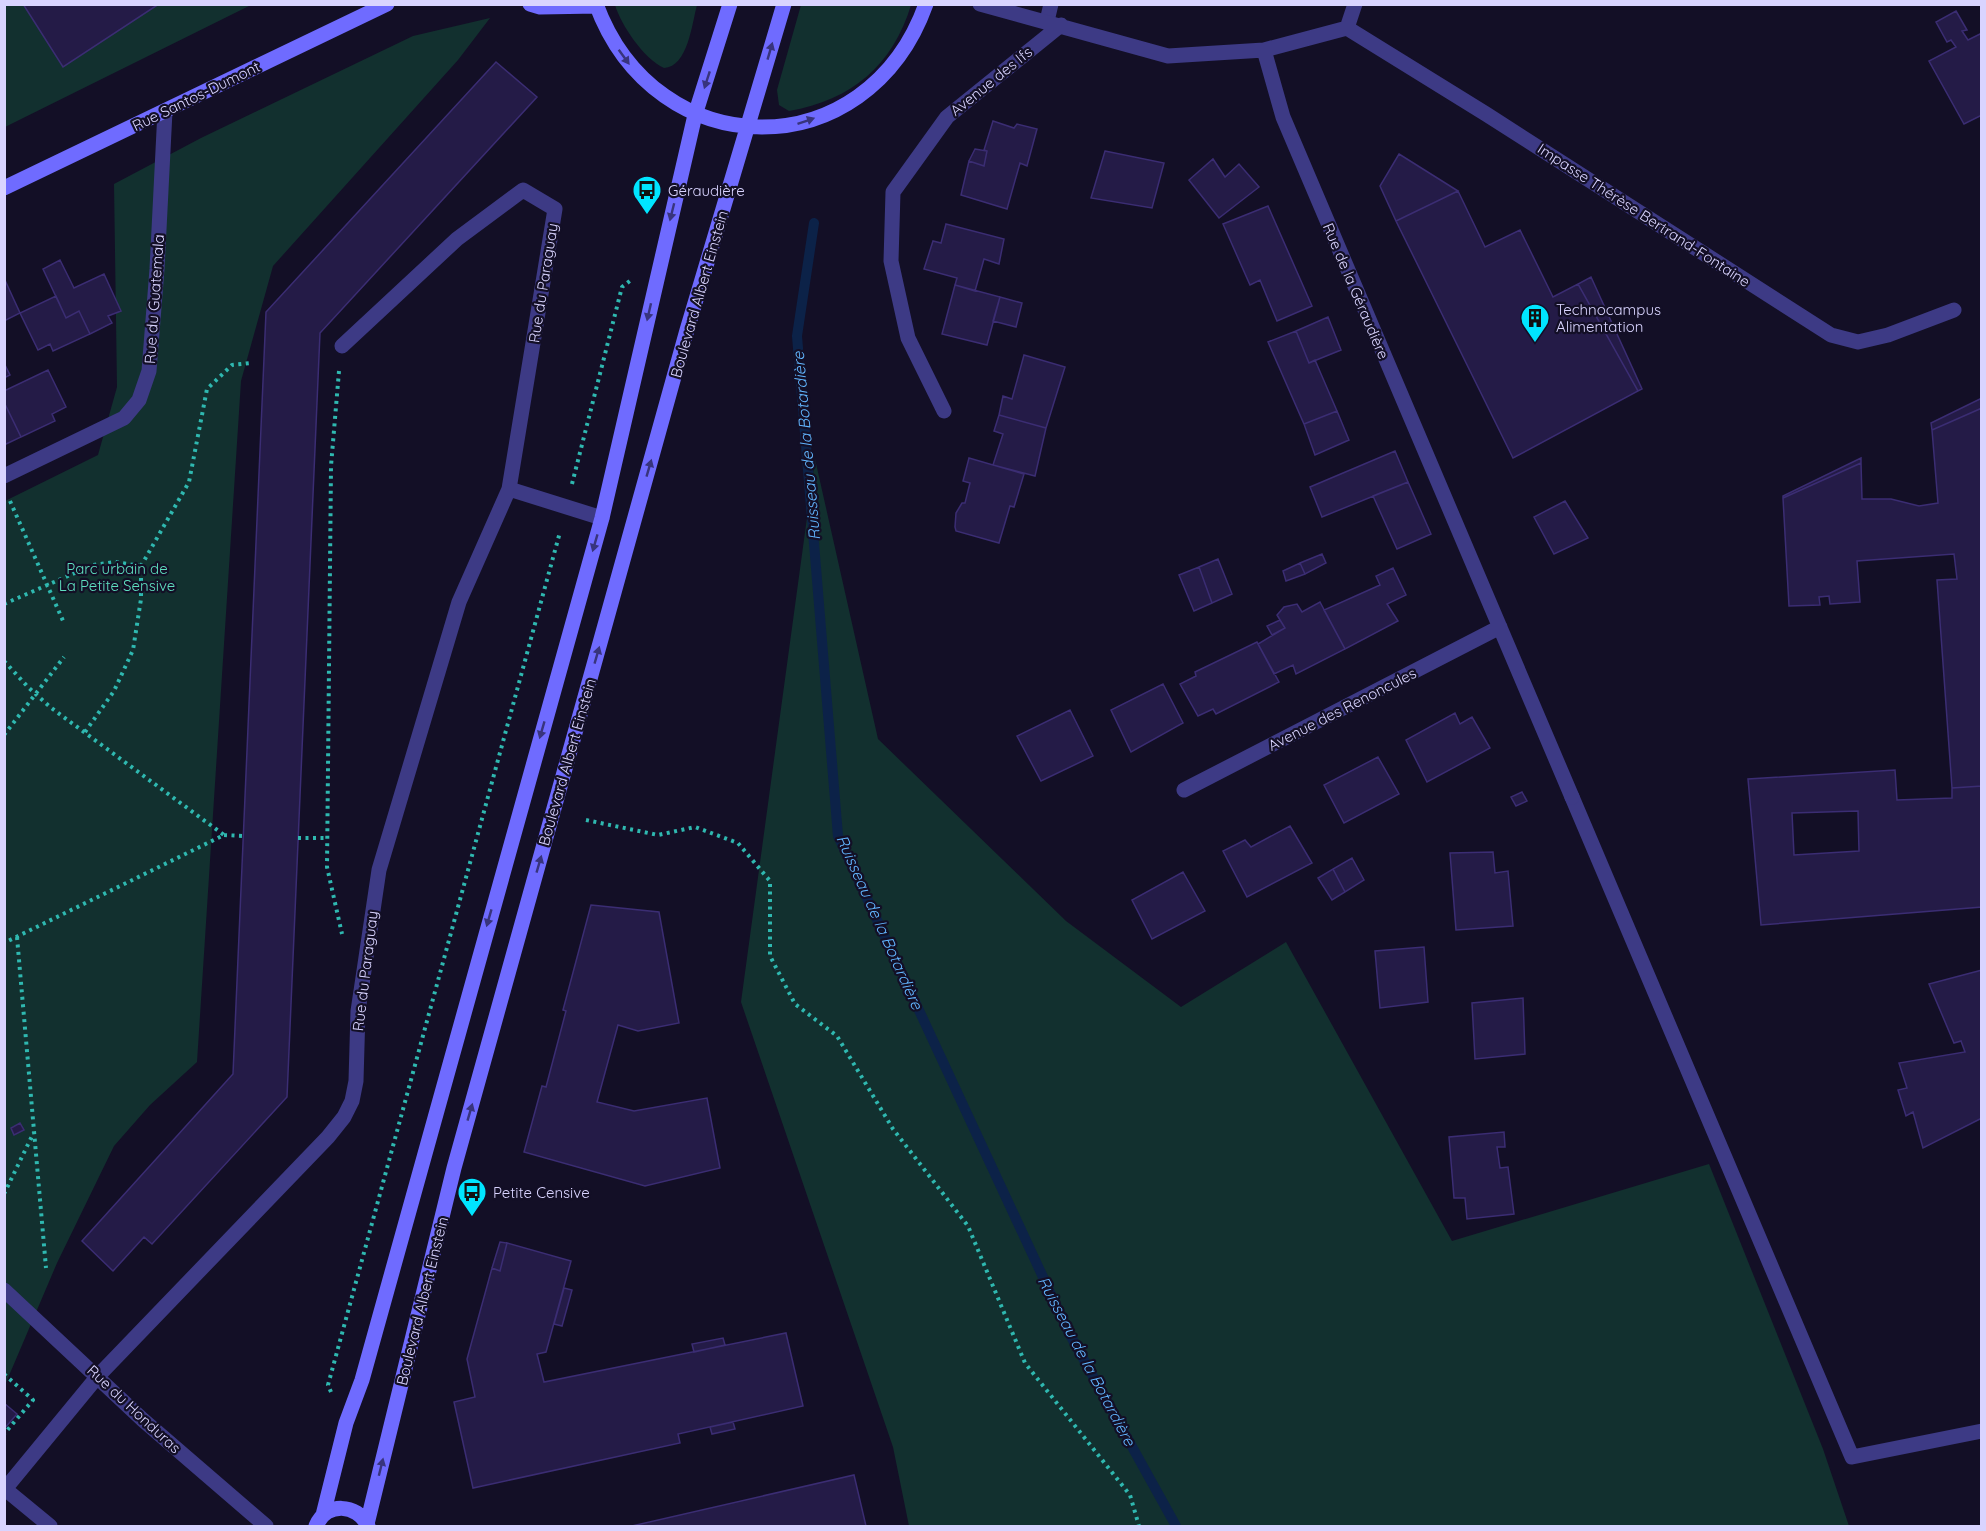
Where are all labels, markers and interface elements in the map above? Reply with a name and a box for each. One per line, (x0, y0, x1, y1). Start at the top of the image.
one-way arrow (766, 42, 775, 60)
street label: Avenue des Ifs (946, 42, 1036, 120)
one-way arrow (618, 49, 630, 65)
street label: Rue Santos-Dumont (129, 57, 263, 135)
one-way arrow (702, 71, 711, 89)
one-way arrow (797, 116, 815, 126)
street label: Impasse Thérèse Bertrand-Fontaine (1534, 139, 1754, 291)
bus stop icon: Géraudière (631, 174, 663, 216)
place label: Géraudière (668, 181, 745, 200)
one-way arrow (667, 203, 677, 222)
street label: Boulevard Albert Einstein (666, 208, 732, 380)
street label: Rue de la Géraudière (1319, 220, 1393, 362)
street label: Rue du Paraguay (524, 222, 562, 344)
street label: Rue du Guatemala (140, 234, 168, 364)
place label: Technocampus Alimentation (1556, 300, 1661, 336)
building icon: Technocampus Alimentation (1519, 302, 1551, 344)
one-way arrow (644, 303, 653, 322)
water label: Ruisseau de la Botardière (788, 350, 824, 541)
one-way arrow (645, 458, 654, 476)
one-way arrow (590, 534, 600, 552)
park label: Parc urbain de La Petite Sensive (59, 559, 175, 595)
one-way arrow (593, 646, 602, 664)
street label: Avenue des Renoncules (1265, 663, 1419, 755)
street label: Boulevard Albert Einstein (534, 676, 600, 848)
one-way arrow (537, 721, 546, 739)
water label: Ruisseau de la Botardière (832, 832, 928, 1013)
one-way arrow (535, 854, 544, 872)
one-way arrow (484, 909, 493, 927)
street label: Rue du Paraguay (348, 910, 382, 1032)
one-way arrow (466, 1103, 475, 1121)
bus stop icon: Petite Censive (456, 1176, 488, 1218)
place label: Petite Censive (493, 1183, 590, 1202)
street label: Boulevard Albert Einstein (392, 1215, 452, 1387)
water label: Ruisseau de la Botardière (1034, 1273, 1141, 1450)
street label: Rue du Honduras (83, 1361, 185, 1457)
one-way arrow (377, 1458, 387, 1476)

